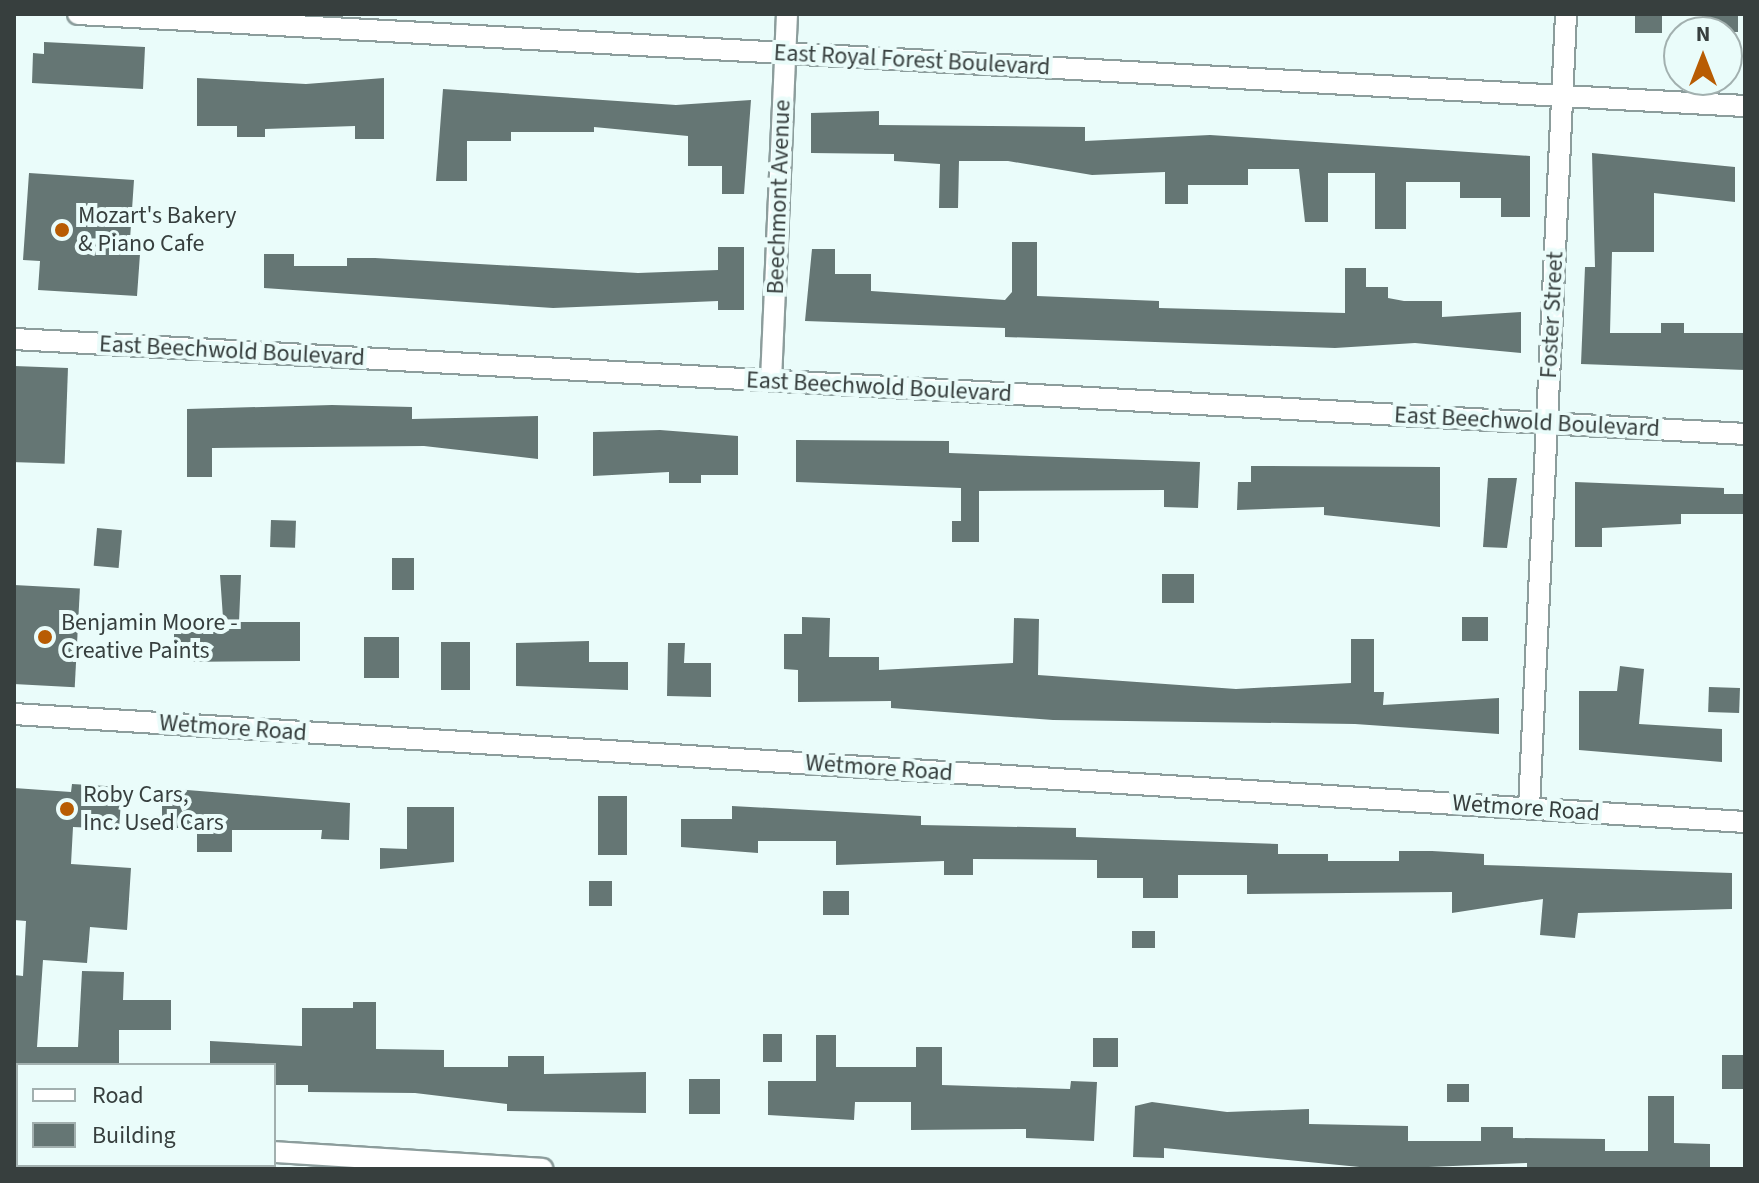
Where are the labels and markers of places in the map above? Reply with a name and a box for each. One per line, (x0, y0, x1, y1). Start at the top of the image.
place label: Mozart's Bakery & Piano Cafe (78, 202, 237, 258)
marker: Mozart's Bakery & Piano Cafe (53, 221, 71, 239)
place label: Benjamin Moore - Creative Paints (61, 609, 238, 665)
marker: Benjamin Moore - Creative Paints (36, 628, 54, 646)
place label: Roby Cars, Inc. Used Cars (83, 781, 224, 837)
marker: Roby Cars, Inc. Used Cars (58, 800, 76, 818)

